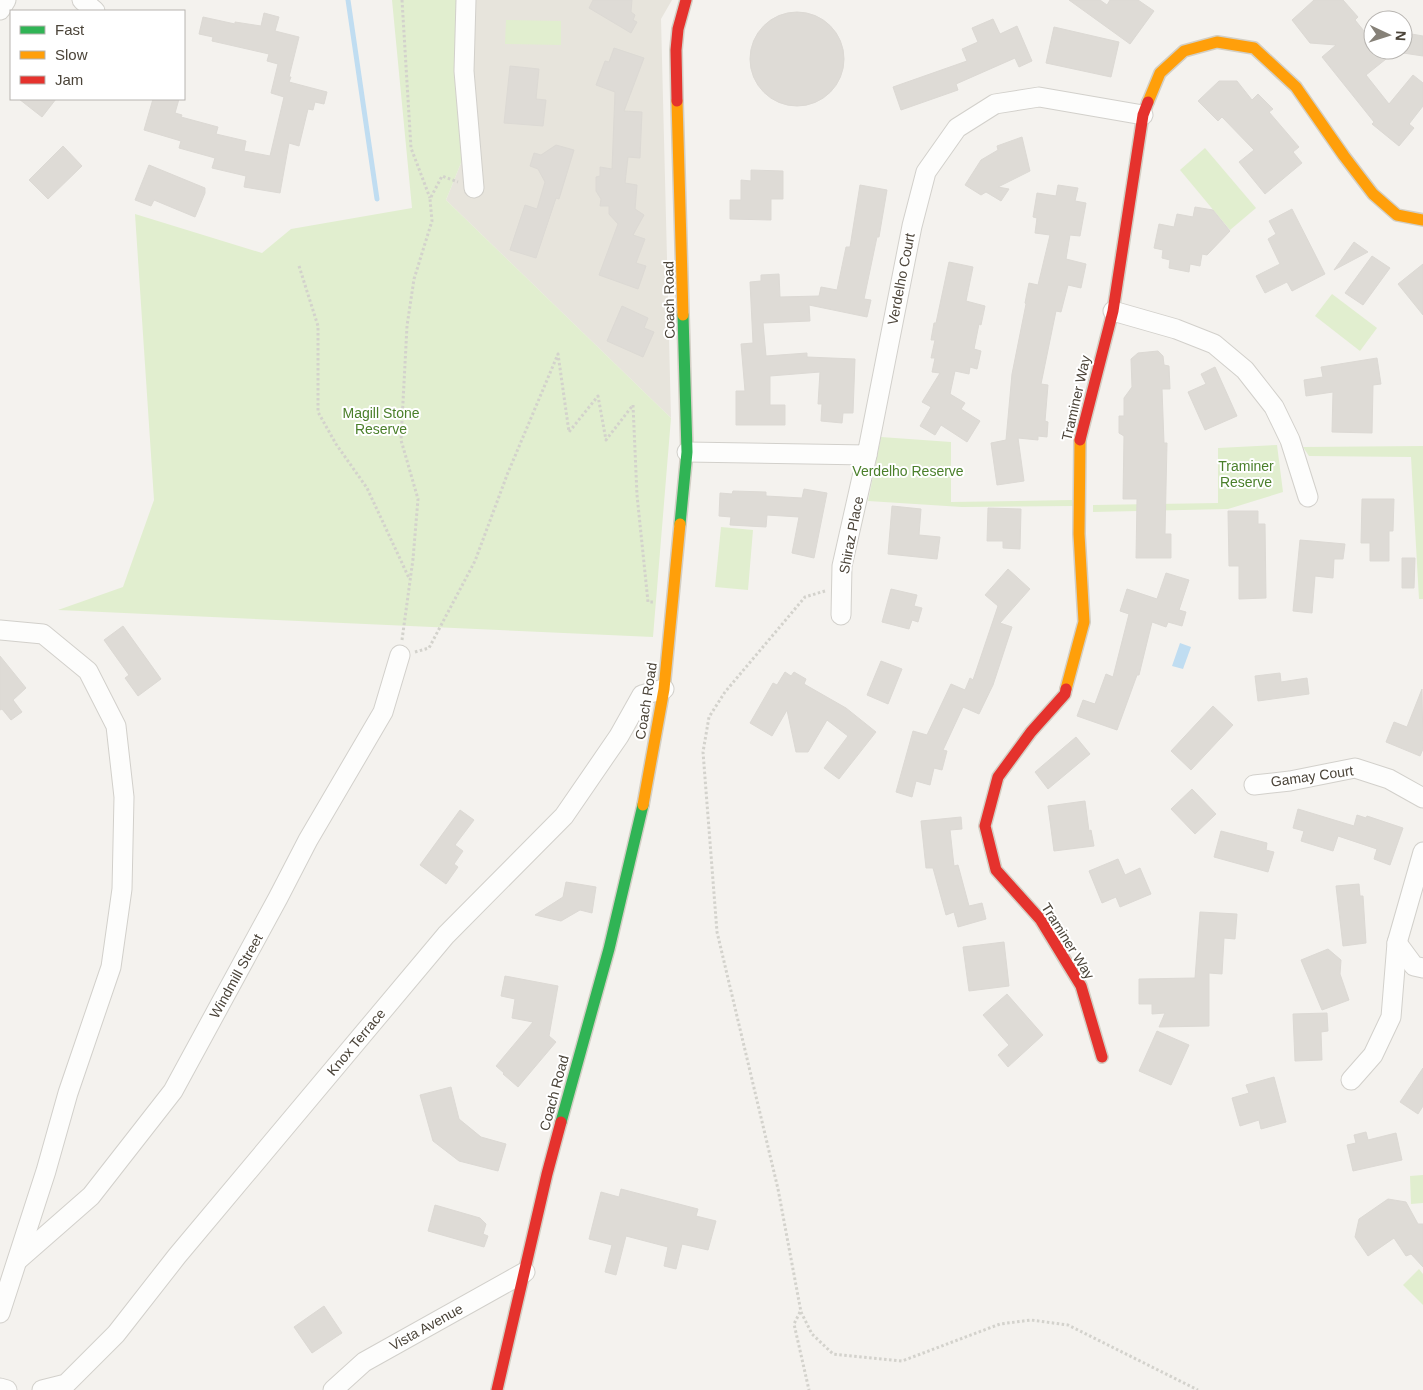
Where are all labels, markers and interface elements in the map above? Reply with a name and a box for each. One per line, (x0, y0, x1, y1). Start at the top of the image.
legend (10, 10, 185, 100)
north arrow (1363, 10, 1413, 60)
text: Fast (55, 21, 85, 38)
text: N (1393, 30, 1409, 42)
text: Slow (55, 46, 88, 63)
text: Jam (55, 71, 83, 88)
street label: Verdelho Court (884, 232, 918, 326)
street label: Coach Road (660, 261, 678, 339)
street label: Traminer Way (1058, 354, 1094, 442)
park label: Magill Stone Reserve (342, 405, 420, 437)
park label: Traminer Reserve (1218, 458, 1274, 490)
park label: Verdelho Reserve (852, 463, 964, 479)
street label: Shiraz Place (836, 495, 866, 575)
street label: Coach Road (632, 661, 660, 741)
street label: Gamay Court (1270, 762, 1354, 790)
street label: Traminer Way (1038, 900, 1098, 982)
street label: Windmill Street (206, 931, 266, 1021)
street label: Knox Terrace (323, 1005, 389, 1079)
street label: Coach Road (536, 1053, 572, 1133)
street label: Vista Avenue (387, 1300, 466, 1354)

